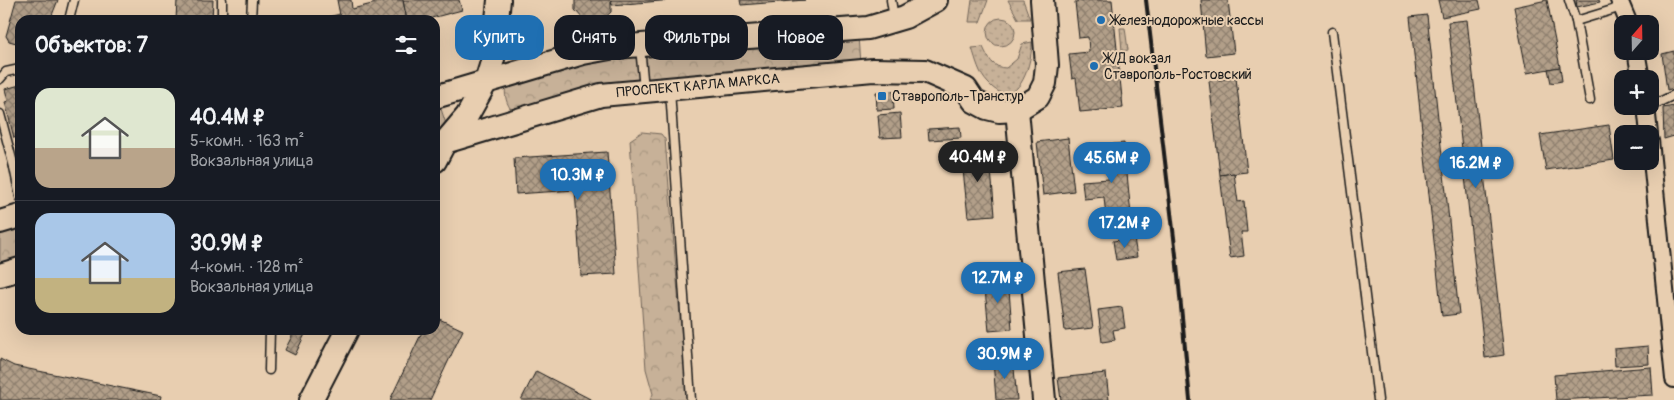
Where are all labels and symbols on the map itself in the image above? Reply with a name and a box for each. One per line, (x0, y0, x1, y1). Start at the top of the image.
place label: Железнодорожные кассы (1109, 12, 1264, 29)
marker: Железнодорожные кассы (1095, 14, 1107, 26)
north arrow (1614, 15, 1659, 60)
place label: Ж/Д вокзал Ставрополь-Ростовский (1102, 50, 1252, 83)
marker: Ж/Д вокзал Ставрополь-Ростовский (1088, 60, 1100, 72)
street label: ПРОСПЕКТ КАРЛА МАРКСА (616, 70, 780, 101)
place label: Ставрополь-Транстур (892, 88, 1024, 105)
marker: Ставрополь-Транстур (876, 90, 888, 102)
pin: 40.4M ₽ (932, 140, 1024, 183)
pin: 45.6M ₽ (1066, 142, 1158, 184)
pin: 16.2M ₽ (1430, 146, 1522, 189)
pin: 10.3M ₽ (532, 158, 624, 201)
pin: 17.2M ₽ (1079, 206, 1171, 249)
pin: 12.7M ₽ (952, 262, 1044, 304)
pin: 30.9M ₽ (959, 338, 1051, 380)

